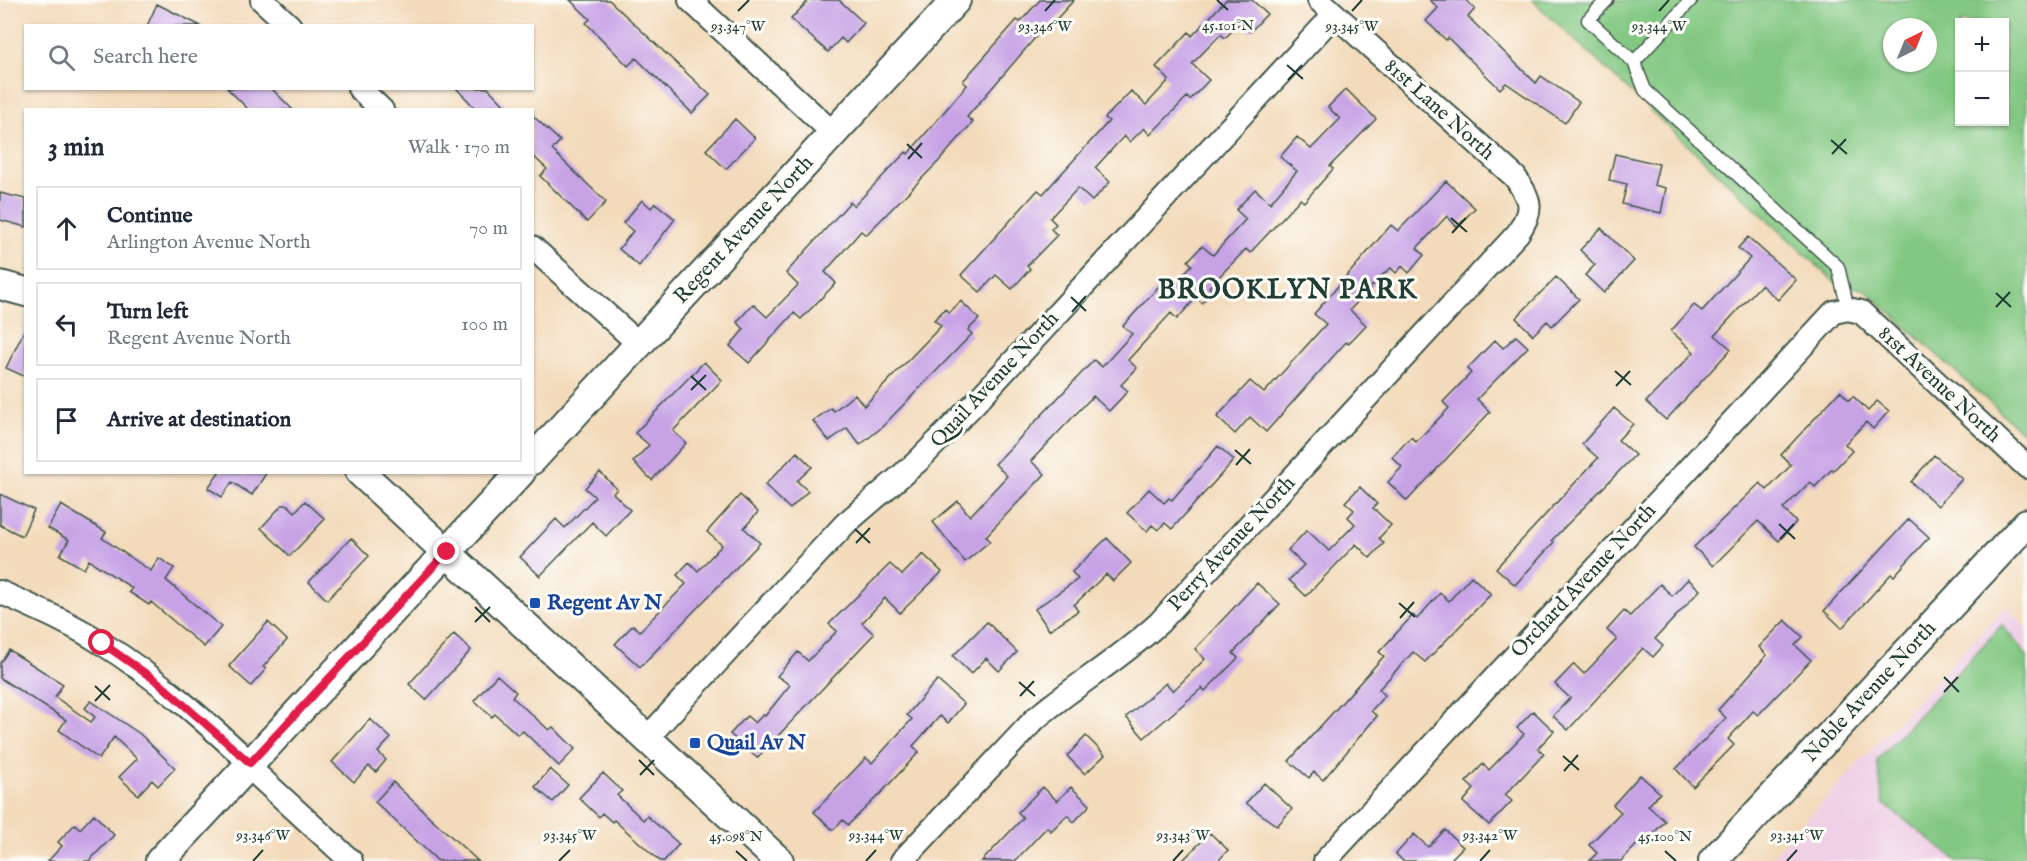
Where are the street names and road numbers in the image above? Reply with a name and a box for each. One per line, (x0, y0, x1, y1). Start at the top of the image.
street label: 81st Lane North (1378, 53, 1500, 167)
street label: Regent Avenue North (668, 150, 820, 310)
street label: Quail Avenue North (925, 306, 1065, 454)
street label: 81st Avenue North (1872, 321, 2006, 449)
street label: Perry Avenue North (1162, 471, 1302, 617)
street label: Orchard Avenue North (1505, 498, 1663, 664)
street label: Noble Avenue North (1798, 616, 1942, 768)

